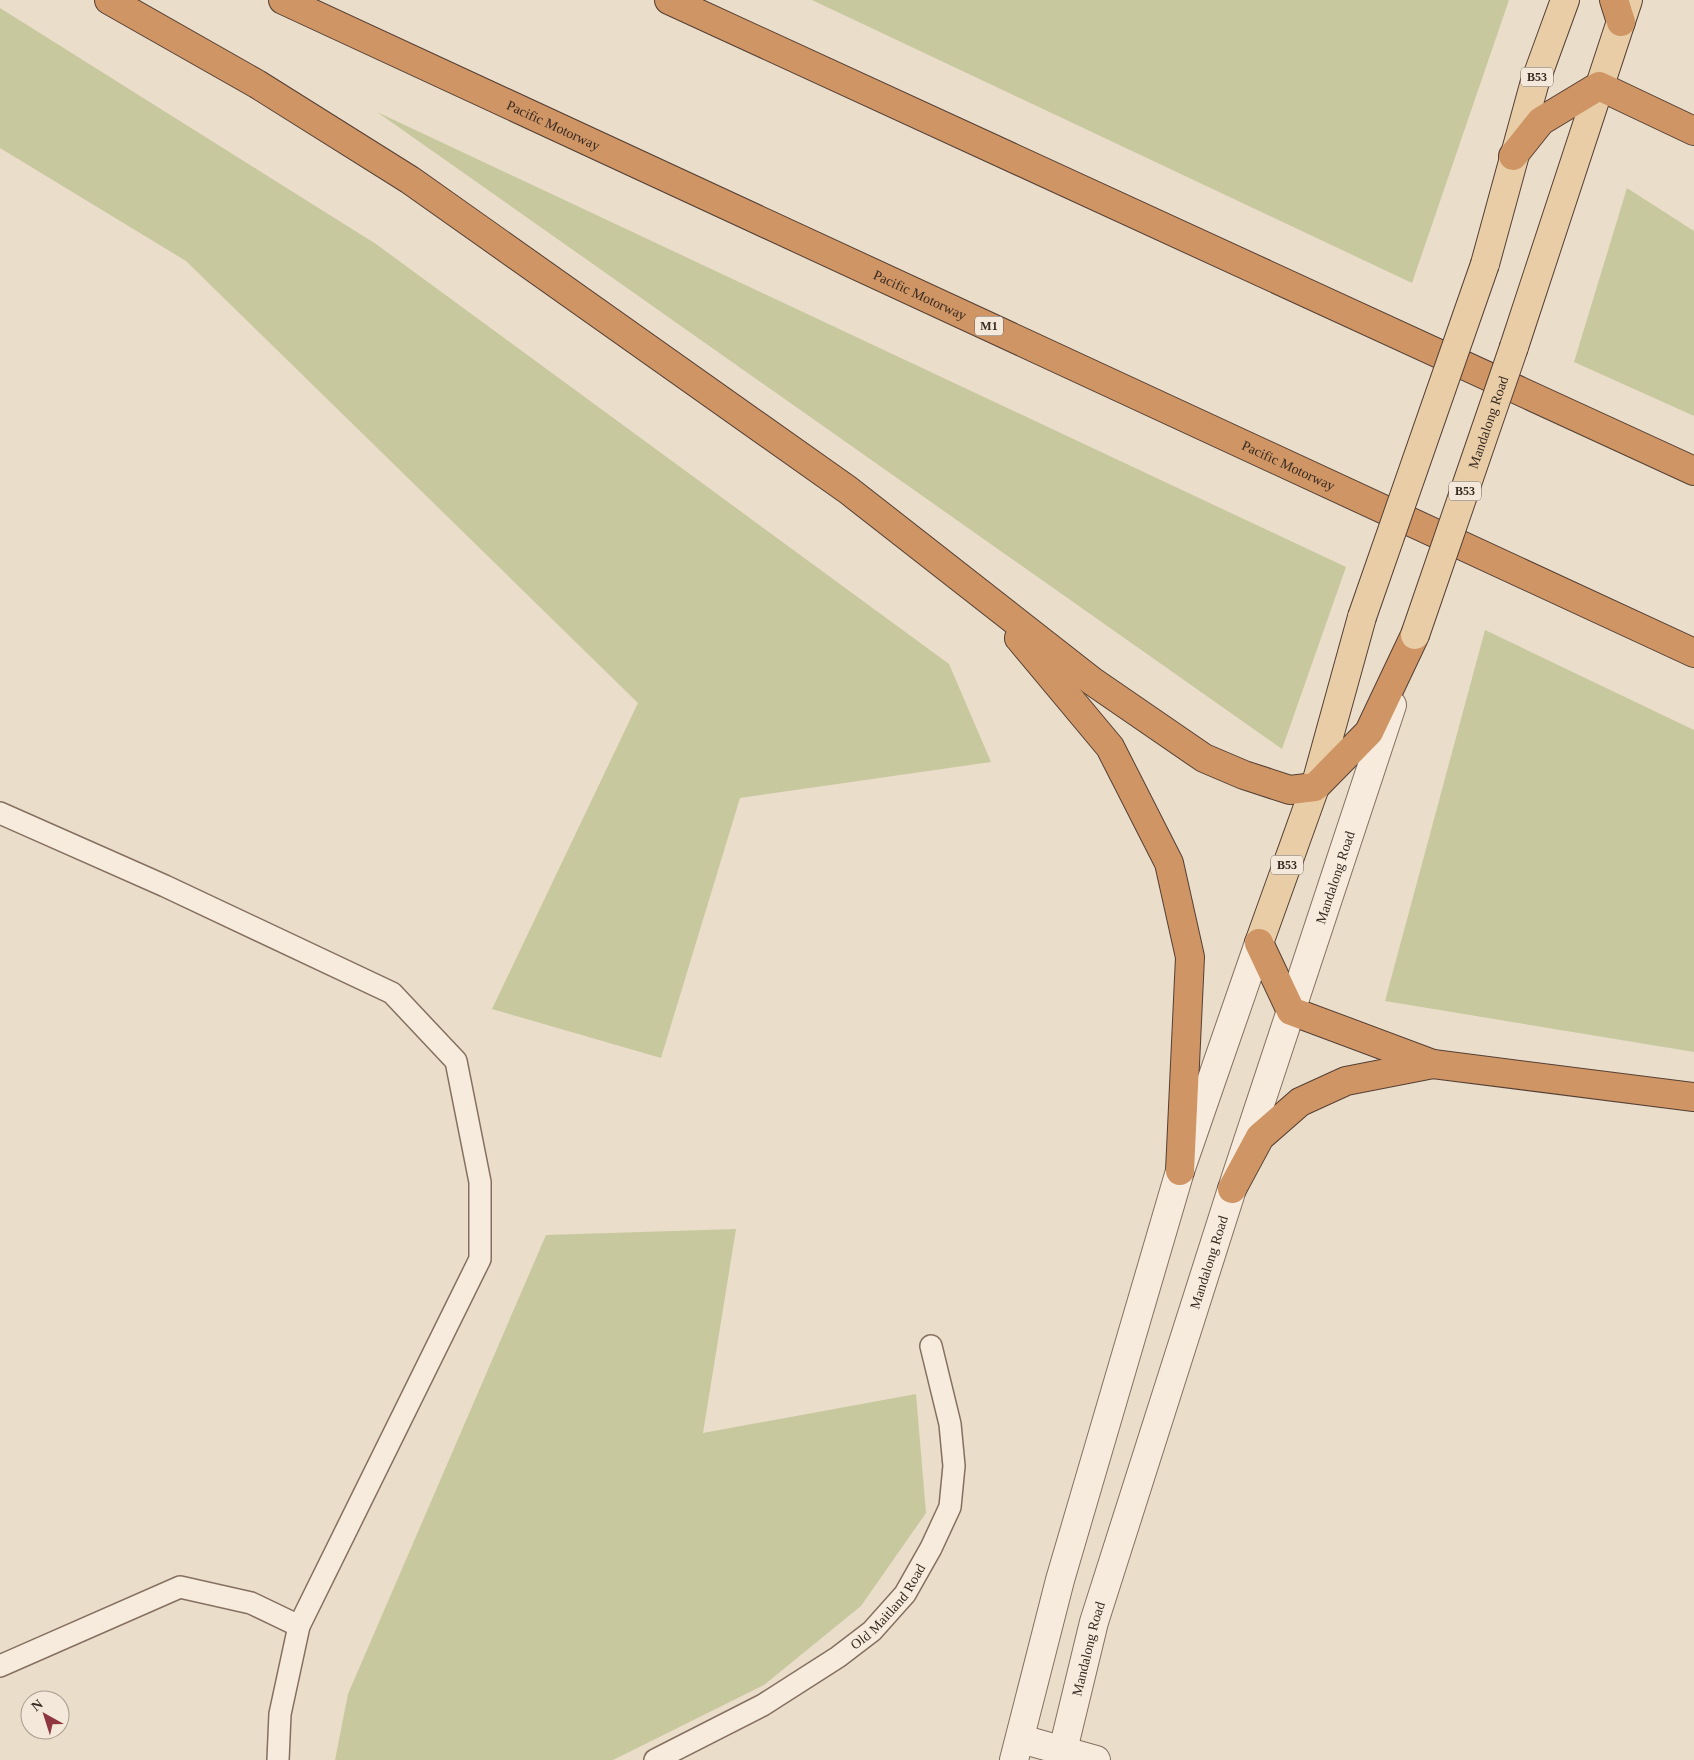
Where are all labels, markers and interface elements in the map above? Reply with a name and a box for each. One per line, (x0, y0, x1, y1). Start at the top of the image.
road number: B53 (1521, 68, 1553, 86)
street label: Pacific Motorway (505, 97, 602, 153)
street label: Pacific Motorway (871, 267, 969, 323)
road number: M1 (975, 316, 1003, 336)
street label: Mandalong Road (1465, 374, 1511, 470)
street label: Pacific Motorway (1240, 437, 1337, 493)
road number: B53 (1449, 482, 1481, 501)
street label: Mandalong Road (1313, 829, 1357, 926)
road number: B53 (1271, 856, 1303, 874)
street label: Mandalong Road (1187, 1214, 1230, 1311)
street label: Old Maitland Road (847, 1561, 928, 1652)
street label: Mandalong Road (1069, 1600, 1108, 1698)
north arrow (20, 1690, 70, 1740)
text: N (28, 1696, 46, 1714)

